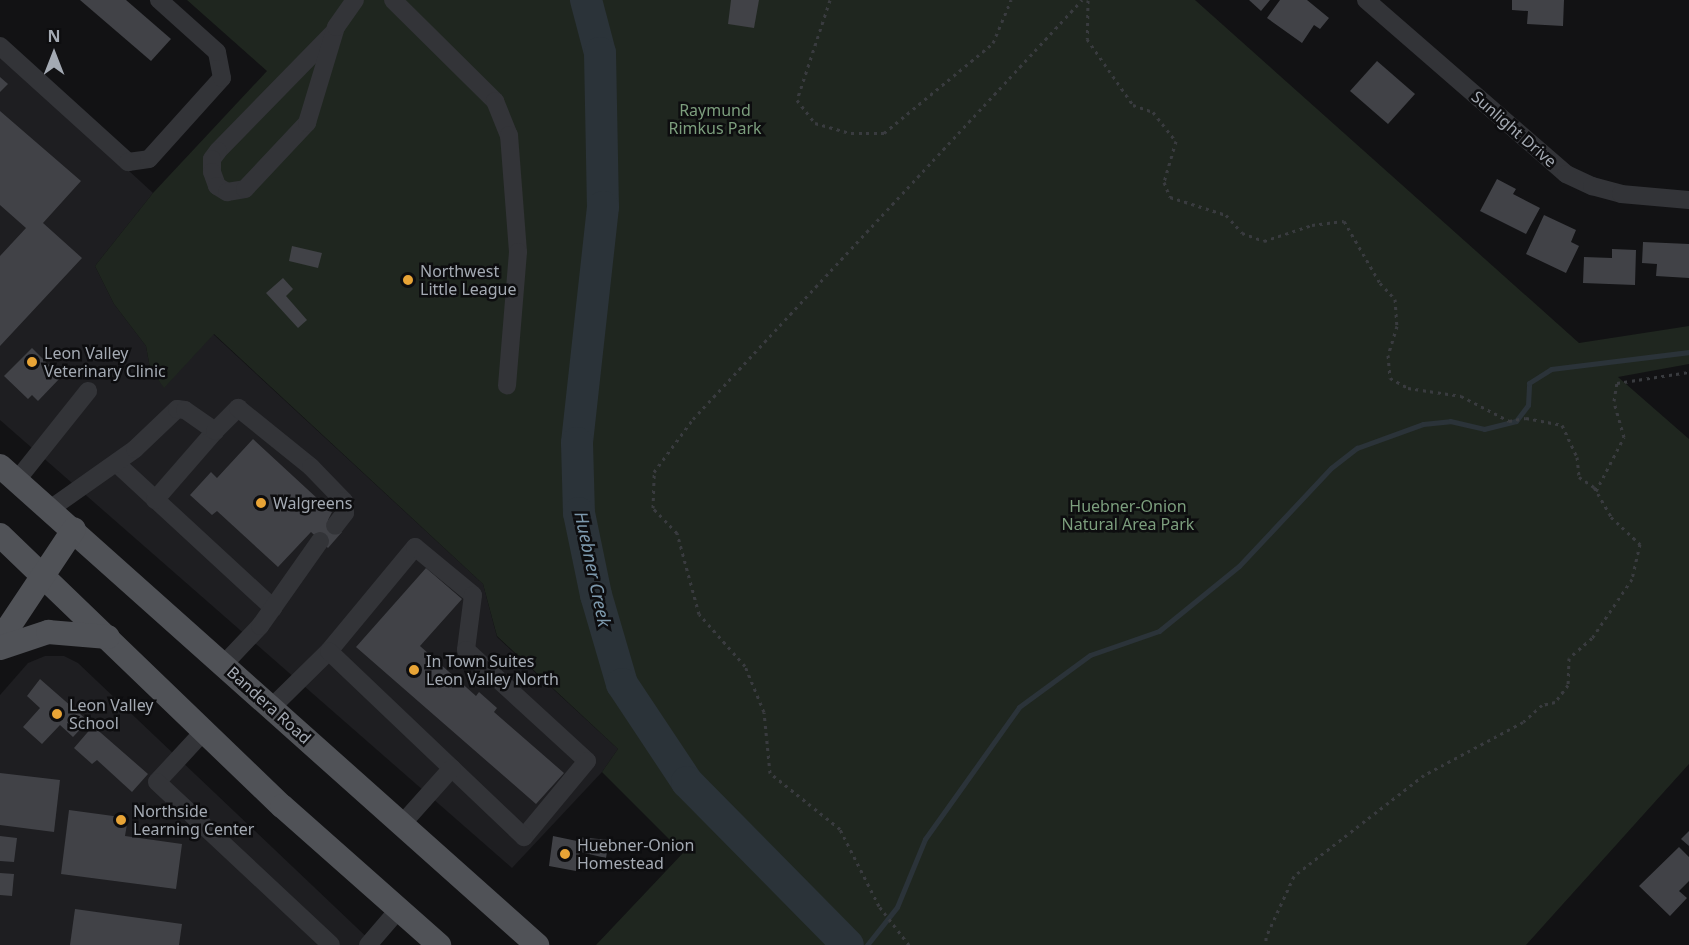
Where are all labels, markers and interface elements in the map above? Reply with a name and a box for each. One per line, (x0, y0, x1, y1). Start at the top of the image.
north arrow (24, 24, 84, 84)
text: N (47, 25, 61, 47)
street label: Sunlight Drive (1468, 87, 1560, 171)
park label: Raymund Rimkus Park (668, 100, 762, 138)
place label: Northwest Little League (420, 261, 517, 299)
marker: Northwest Little League (401, 273, 415, 287)
place label: Leon Valley Veterinary Clinic (44, 343, 166, 381)
marker: Leon Valley Veterinary Clinic (25, 355, 39, 369)
place label: Walgreens (273, 493, 352, 513)
marker: Walgreens (254, 496, 268, 510)
park label: Huebner-Onion Natural Area Park (1062, 496, 1194, 534)
water label: Huebner Creek (570, 509, 616, 629)
place label: In Town Suites Leon Valley North (426, 651, 559, 689)
street label: Bandera Road (223, 662, 315, 748)
marker: In Town Suites Leon Valley North (407, 663, 421, 677)
place label: Leon Valley School (69, 695, 154, 733)
marker: Leon Valley School (50, 707, 64, 721)
place label: Northside Learning Center (133, 801, 254, 839)
marker: Northside Learning Center (114, 813, 128, 827)
place label: Huebner-Onion Homestead (577, 835, 694, 873)
marker: Huebner-Onion Homestead (558, 847, 572, 861)

